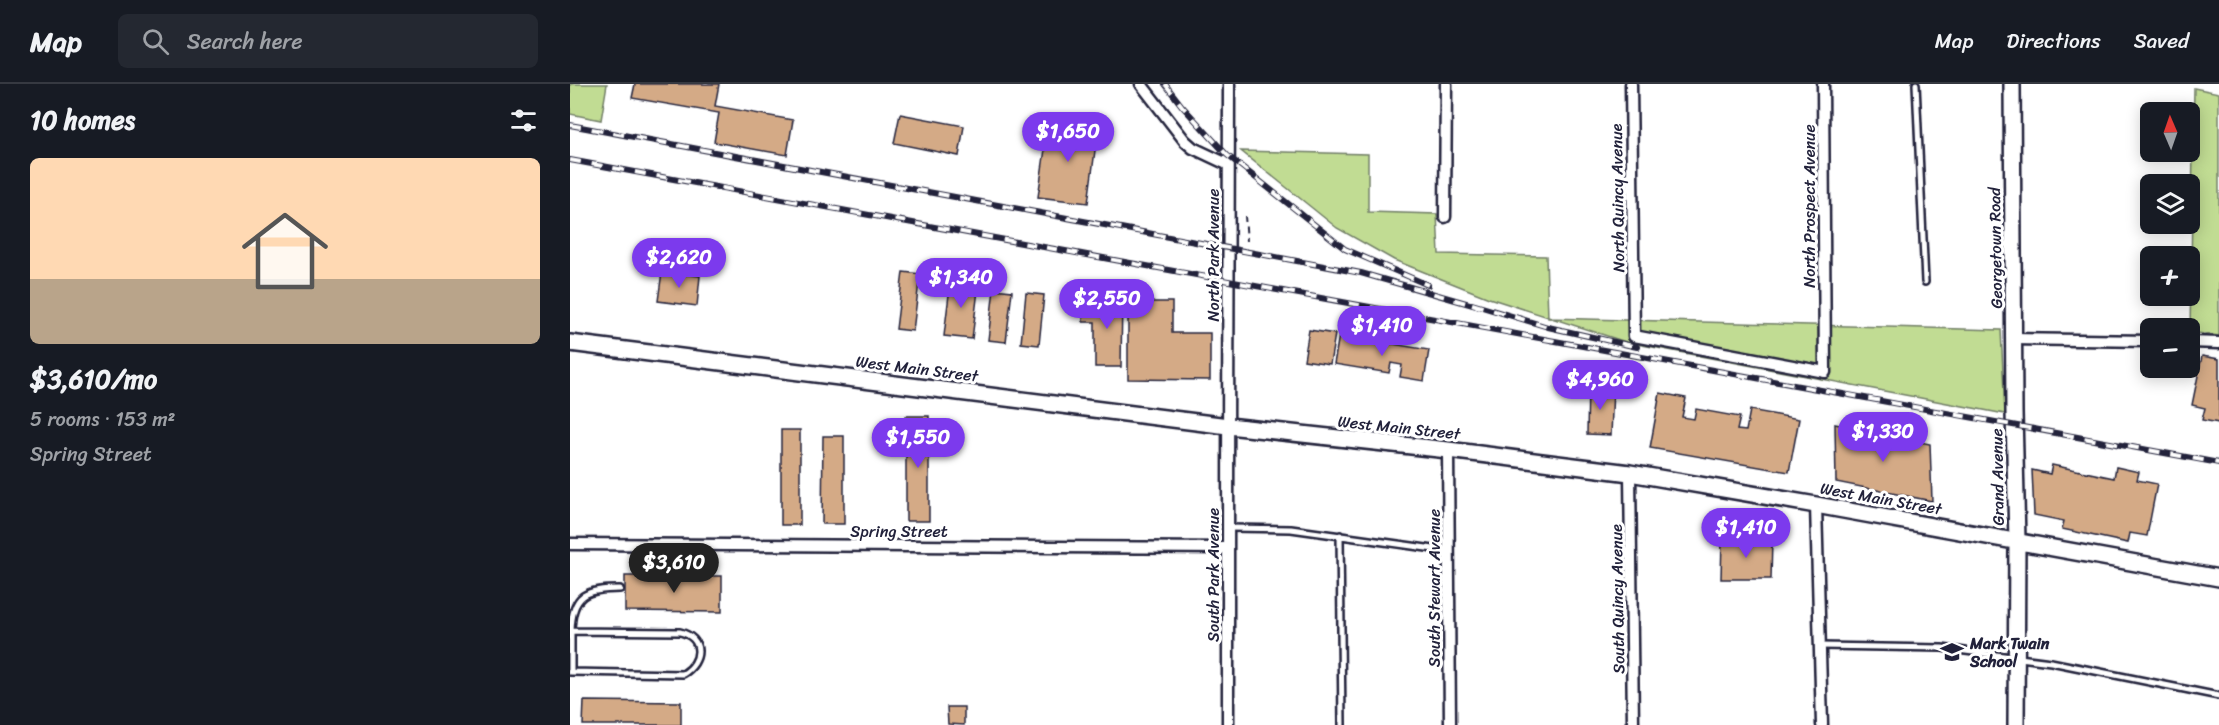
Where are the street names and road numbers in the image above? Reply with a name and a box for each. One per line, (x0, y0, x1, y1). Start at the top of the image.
street label: North Quincy Avenue (1602, 123, 1633, 273)
street label: North Prospect Avenue (1795, 124, 1824, 288)
street label: Georgetown Road (1980, 185, 2011, 309)
street label: North Park Avenue (1199, 188, 1228, 322)
street label: West Main Street (854, 347, 980, 390)
street label: West Main Street (1336, 407, 1462, 448)
street label: Grand Avenue (1982, 428, 2013, 526)
street label: West Main Street (1818, 474, 1945, 524)
street label: South Park Avenue (1199, 508, 1228, 642)
street label: South Stewart Avenue (1420, 509, 1449, 667)
street label: Spring Street (850, 517, 948, 546)
street label: South Quincy Avenue (1602, 524, 1633, 674)

